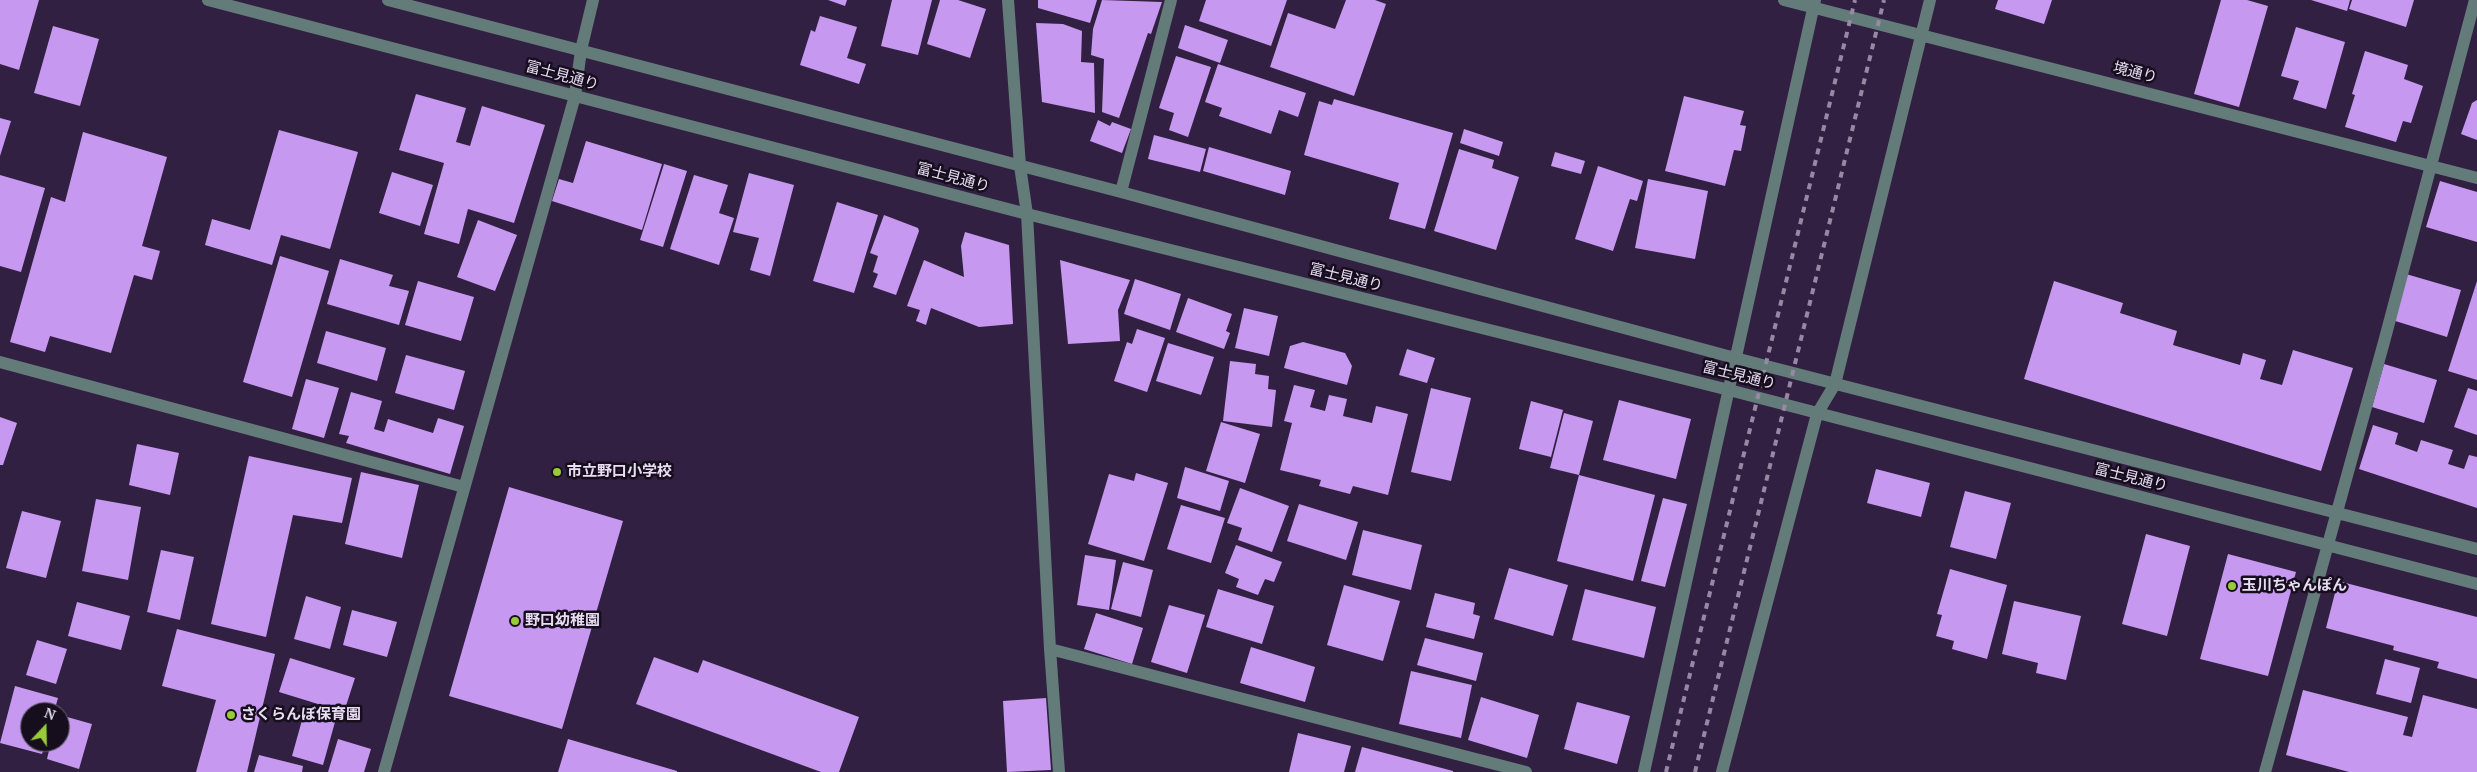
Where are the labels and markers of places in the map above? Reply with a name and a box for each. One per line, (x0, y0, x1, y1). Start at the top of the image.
place label: 市立野口小学校 (567, 463, 672, 481)
marker: 市立野口小学校 (551, 466, 563, 478)
place label: 玉川ちゃんぽん (2242, 577, 2347, 595)
marker: 玉川ちゃんぽん (2226, 580, 2238, 592)
place label: 野口幼稚園 (525, 612, 600, 630)
marker: 野口幼稚園 (509, 615, 521, 627)
place label: さくらんぼ保育園 (241, 706, 361, 724)
marker: さくらんぼ保育園 (225, 709, 237, 721)

